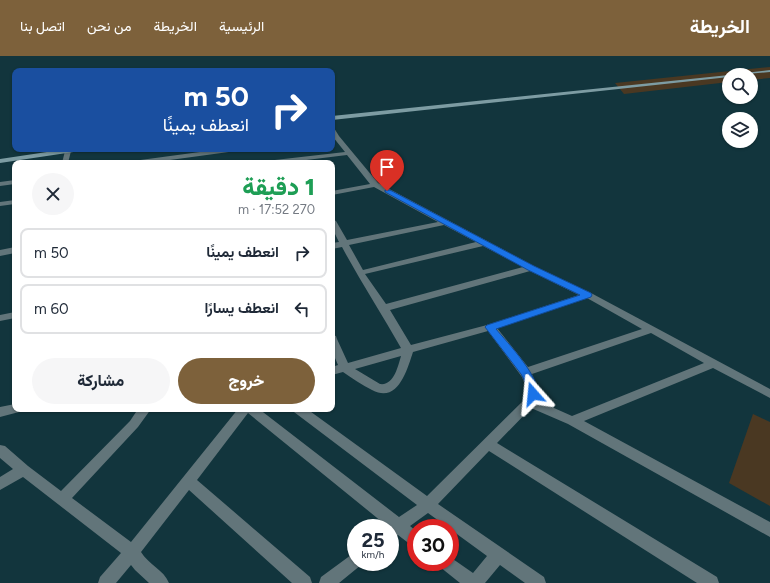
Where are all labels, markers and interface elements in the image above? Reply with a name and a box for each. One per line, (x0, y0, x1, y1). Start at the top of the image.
text: الخريطة (690, 15, 750, 38)
text: اتصل بنا (20, 18, 65, 35)
text: من نحن (87, 18, 132, 35)
text: الخريطة (154, 18, 197, 35)
text: الرئيسية (219, 18, 264, 35)
map controls (722, 68, 758, 148)
button: search (722, 68, 758, 104)
text: 50 m (183, 79, 249, 113)
icon: right (263, 84, 315, 136)
button: layers (722, 112, 758, 148)
text: انعطف يمينًا (163, 114, 249, 136)
pin (370, 150, 404, 191)
icon: arrive (376, 156, 398, 178)
text: 1 دقيقة (242, 172, 315, 201)
button: close (32, 173, 74, 215)
text: 270 m · 17:52 (238, 202, 315, 217)
icon: right (291, 242, 313, 264)
text: انعطف يمينًا (206, 243, 279, 261)
text: 50 m (34, 244, 69, 262)
icon: left (291, 298, 313, 320)
text: انعطف يسارًا (204, 299, 279, 317)
text: 60 m (34, 300, 69, 318)
button: مشاركة (32, 358, 170, 404)
button: خروج (178, 358, 315, 404)
position arrow (512, 373, 554, 415)
speed limit sign: 30 (407, 519, 459, 571)
text: 25 (361, 528, 385, 552)
text: km/h (362, 548, 384, 561)

